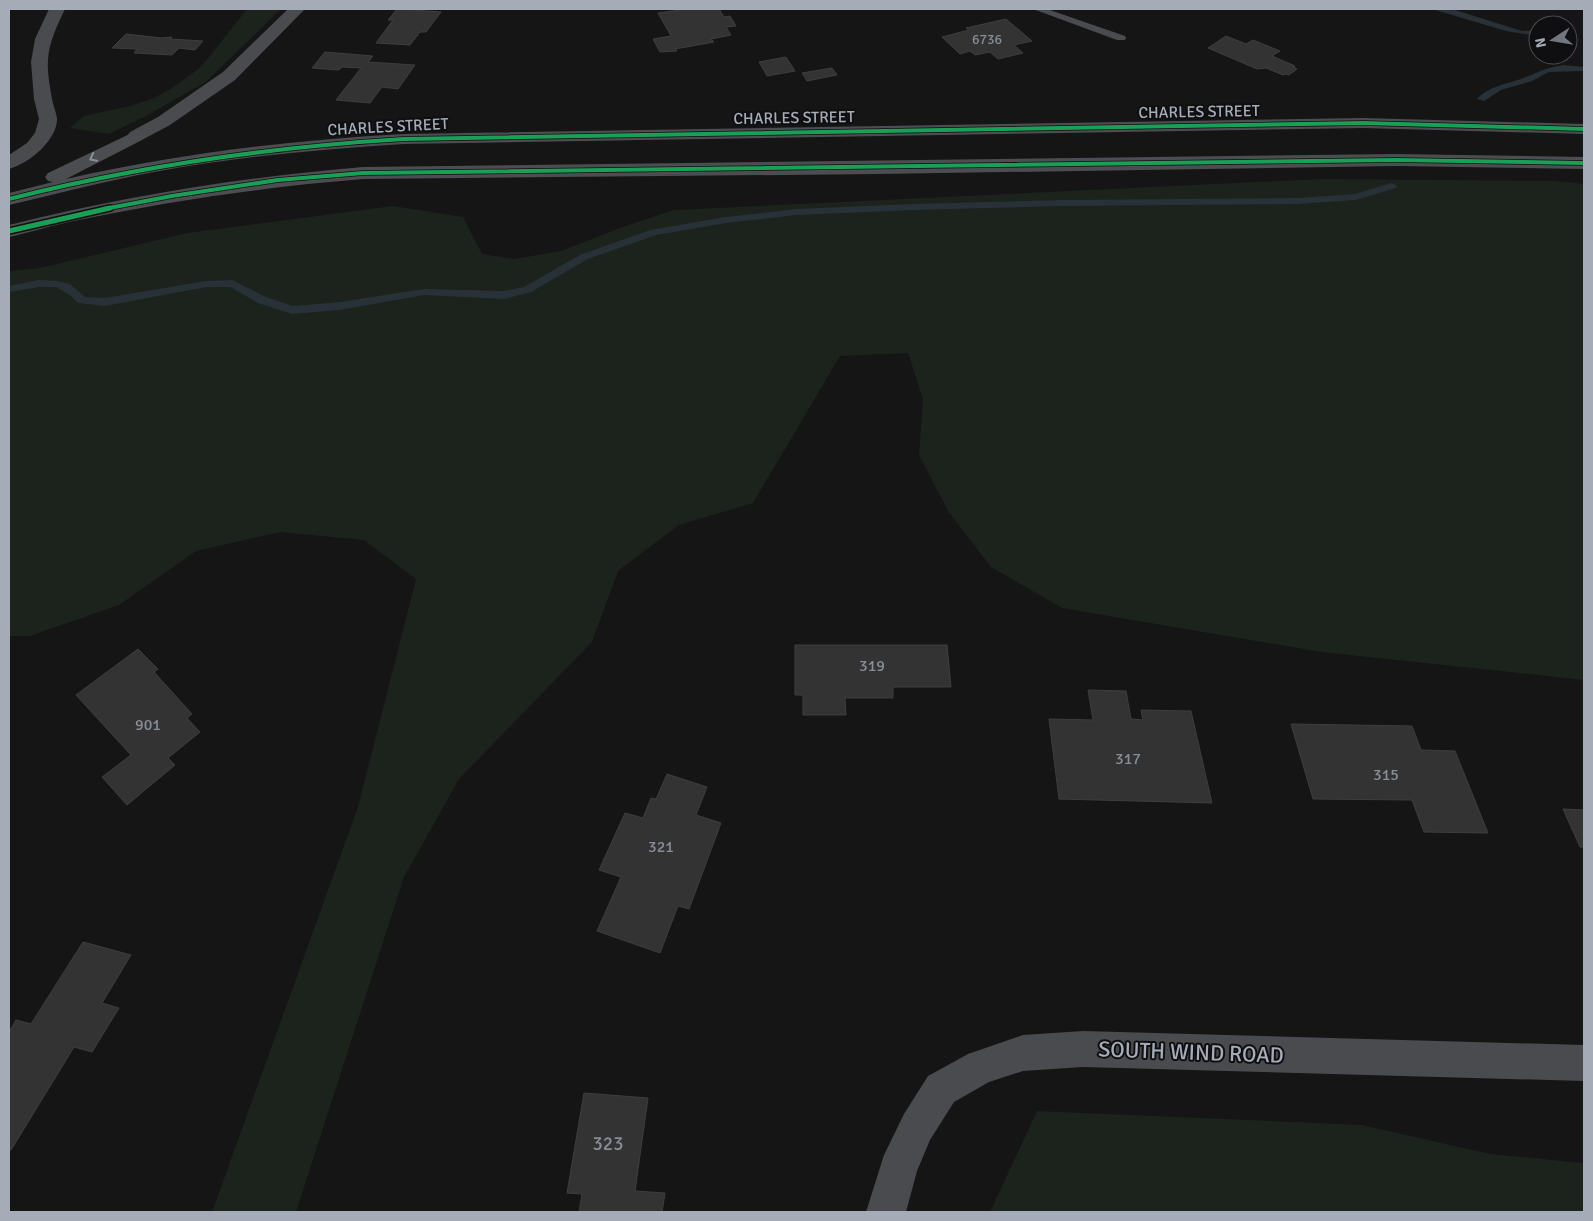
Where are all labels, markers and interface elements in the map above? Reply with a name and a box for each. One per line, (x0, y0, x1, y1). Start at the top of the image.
north arrow (1528, 15, 1578, 65)
house number: 6736 (972, 31, 1002, 48)
text: N (1531, 36, 1550, 49)
street label: CHARLES STREET (1138, 101, 1260, 123)
street label: CHARLES STREET (733, 107, 855, 129)
street label: CHARLES STREET (327, 114, 449, 140)
one-way arrow (89, 152, 98, 162)
house number: 319 (859, 656, 885, 676)
house number: 901 (135, 715, 161, 735)
house number: 317 (1115, 749, 1141, 769)
house number: 315 (1373, 765, 1399, 785)
house number: 321 (648, 837, 674, 857)
street label: SOUTH WIND ROAD (1098, 1035, 1284, 1069)
house number: 323 (593, 1132, 623, 1156)

